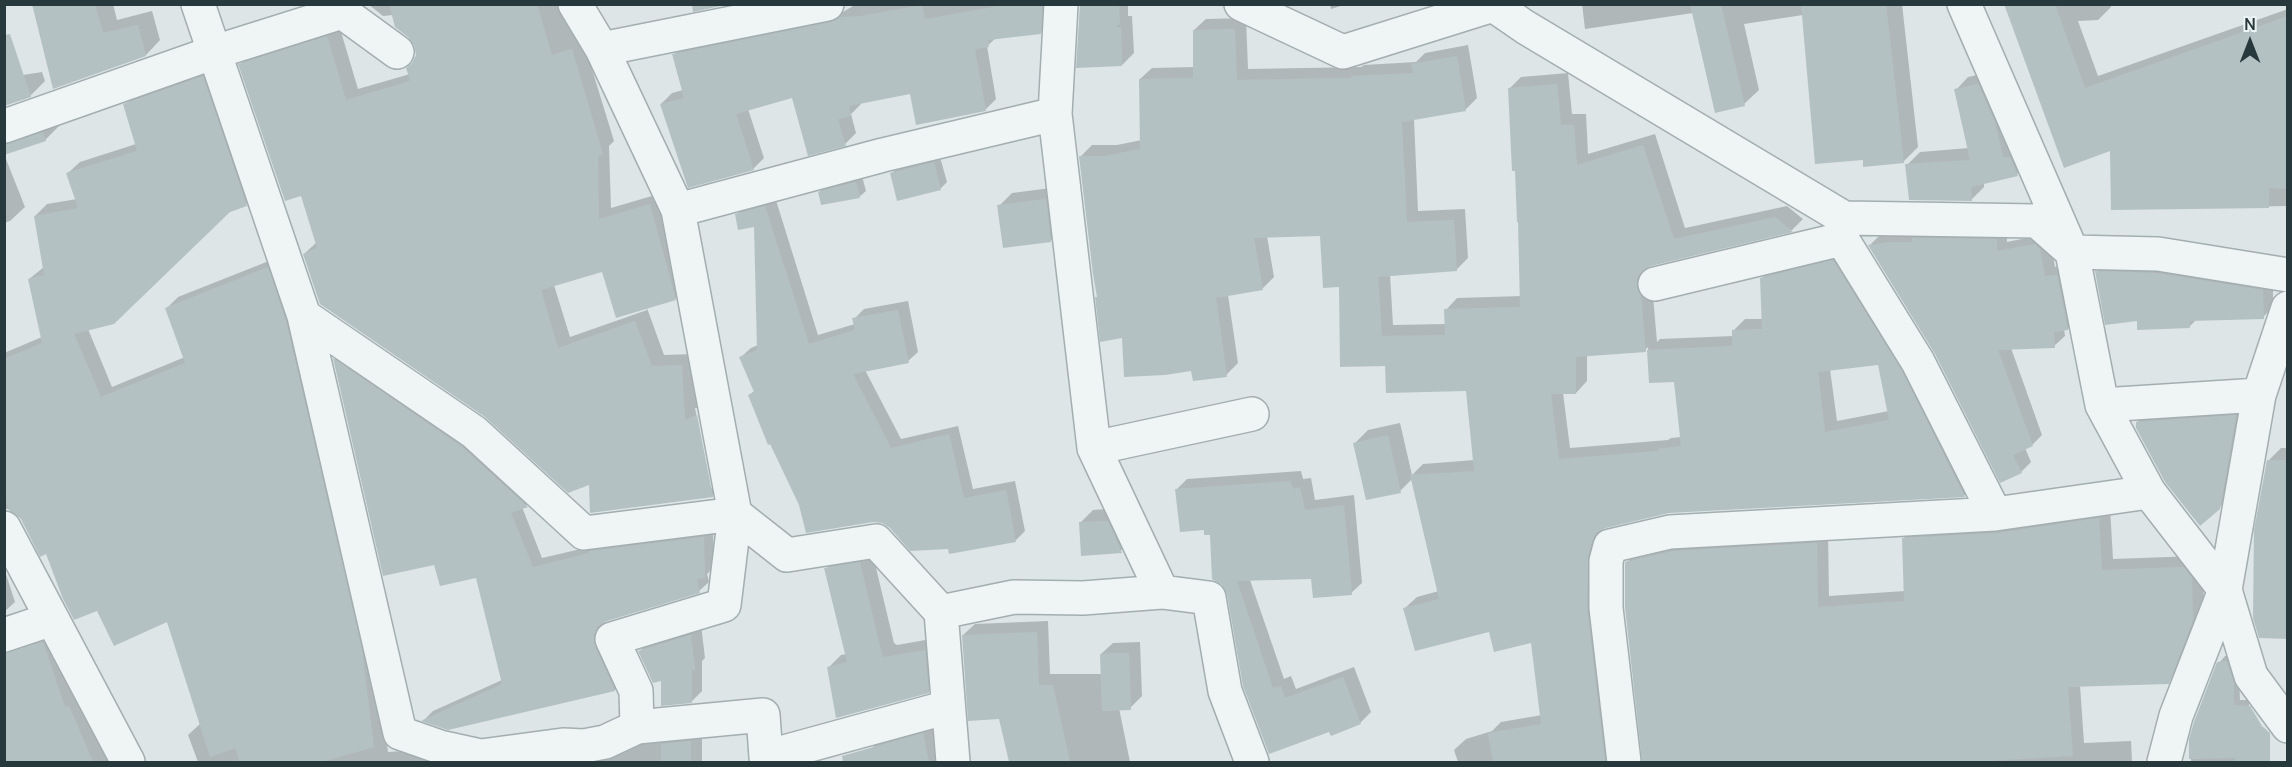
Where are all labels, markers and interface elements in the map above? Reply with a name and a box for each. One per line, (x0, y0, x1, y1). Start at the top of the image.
north arrow (2220, 12, 2280, 72)
text: N (2244, 13, 2256, 35)

